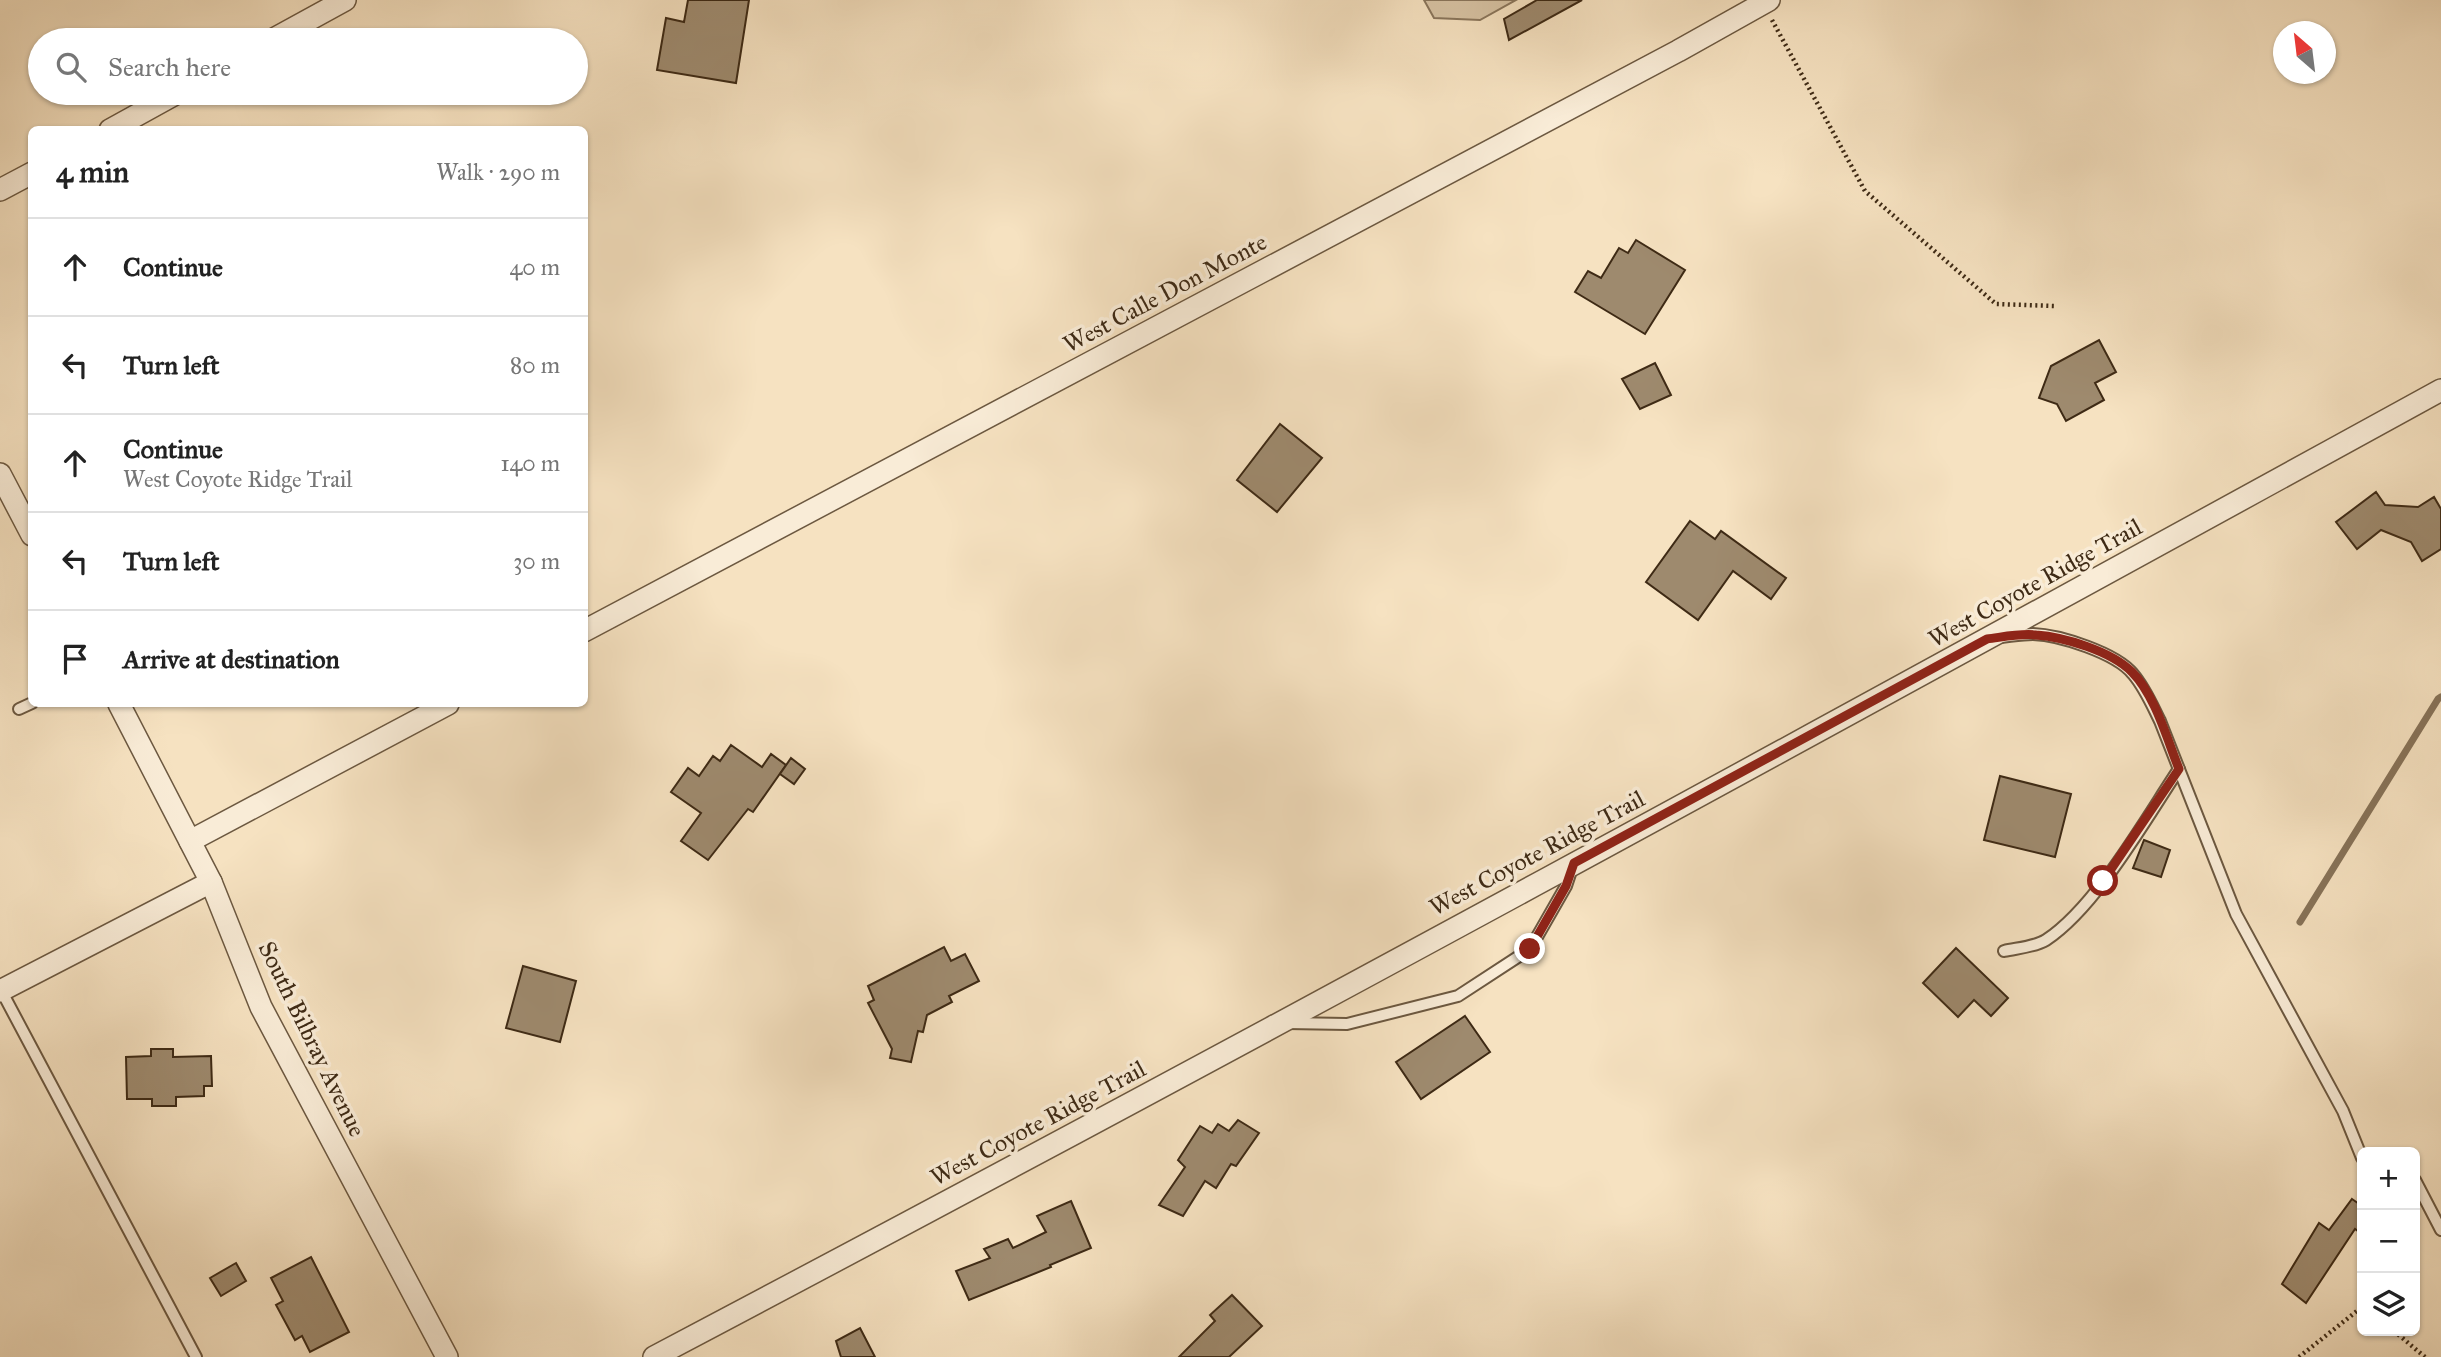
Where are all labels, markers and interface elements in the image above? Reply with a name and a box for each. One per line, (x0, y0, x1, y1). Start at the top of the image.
north arrow (2273, 21, 2336, 84)
search box (28, 28, 588, 105)
icon: search (52, 48, 90, 86)
text: Search here (108, 51, 231, 83)
text: 4 min (56, 154, 129, 190)
text: Walk · 290 m (436, 158, 560, 186)
street label: West Calle Don Monte (1058, 227, 1272, 359)
icon: ahead (56, 248, 94, 286)
text: Continue (123, 251, 223, 283)
text: 40 m (510, 253, 560, 281)
icon: left (56, 346, 94, 384)
text: Turn left (123, 349, 219, 381)
text: 80 m (510, 351, 560, 379)
text: Continue (123, 433, 223, 465)
icon: ahead (56, 444, 94, 482)
text: 140 m (500, 449, 560, 477)
text: West Coyote Ridge Trail (123, 465, 353, 493)
street label: West Coyote Ridge Trail (1923, 512, 2147, 654)
icon: left (56, 542, 94, 580)
text: Turn left (123, 545, 219, 577)
text: 30 m (513, 547, 560, 575)
icon: arrive (56, 640, 94, 678)
text: Arrive at destination (123, 643, 340, 675)
street label: West Coyote Ridge Trail (1424, 783, 1650, 922)
route start (2087, 865, 2118, 896)
route end (1514, 933, 1545, 964)
street label: South Bilbray Avenue (252, 936, 372, 1142)
street label: West Coyote Ridge Trail (925, 1053, 1151, 1192)
map controls (2357, 1147, 2420, 1336)
button: + (2357, 1147, 2420, 1210)
button: − (2357, 1210, 2420, 1273)
button: layers (2357, 1273, 2420, 1336)

